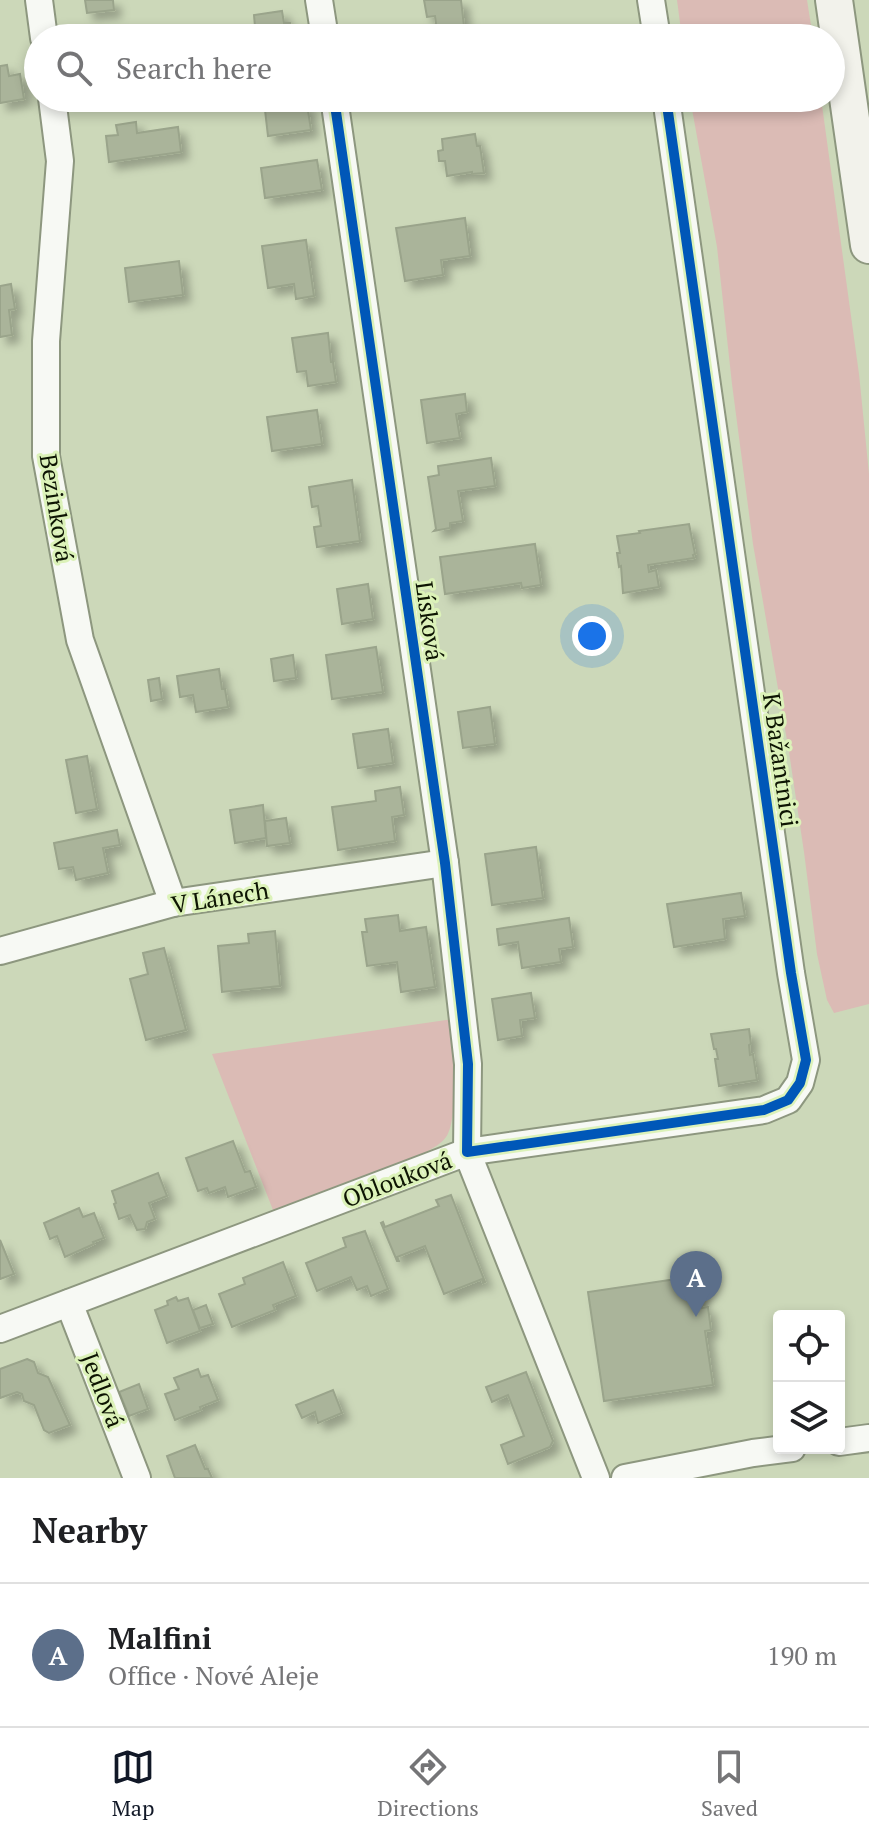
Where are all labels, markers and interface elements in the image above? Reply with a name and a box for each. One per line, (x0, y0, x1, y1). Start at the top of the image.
search box (24, 24, 845, 112)
icon: search (52, 46, 96, 90)
text: Search here (116, 48, 272, 88)
street label: Bezinková (33, 452, 81, 564)
street label: Lísková (409, 579, 451, 663)
your location (572, 616, 612, 656)
street label: K Bažantnici (756, 691, 806, 829)
street label: V Lánech (169, 873, 271, 921)
street label: Oblouková (338, 1144, 456, 1214)
pin: A (670, 1251, 722, 1317)
map controls (773, 1310, 845, 1454)
button: locate (773, 1310, 845, 1382)
street label: Jedlová (74, 1348, 132, 1432)
button: layers (773, 1382, 845, 1454)
text: Nearby (32, 1508, 147, 1553)
text: Malfini (108, 1618, 212, 1658)
text: A (49, 1638, 67, 1672)
text: 190 m (767, 1638, 837, 1672)
text: Office · Nové Aleje (108, 1658, 319, 1692)
tab: Map (111, 1745, 155, 1822)
tab: Directions (377, 1745, 479, 1822)
tab: Saved (701, 1745, 758, 1822)

